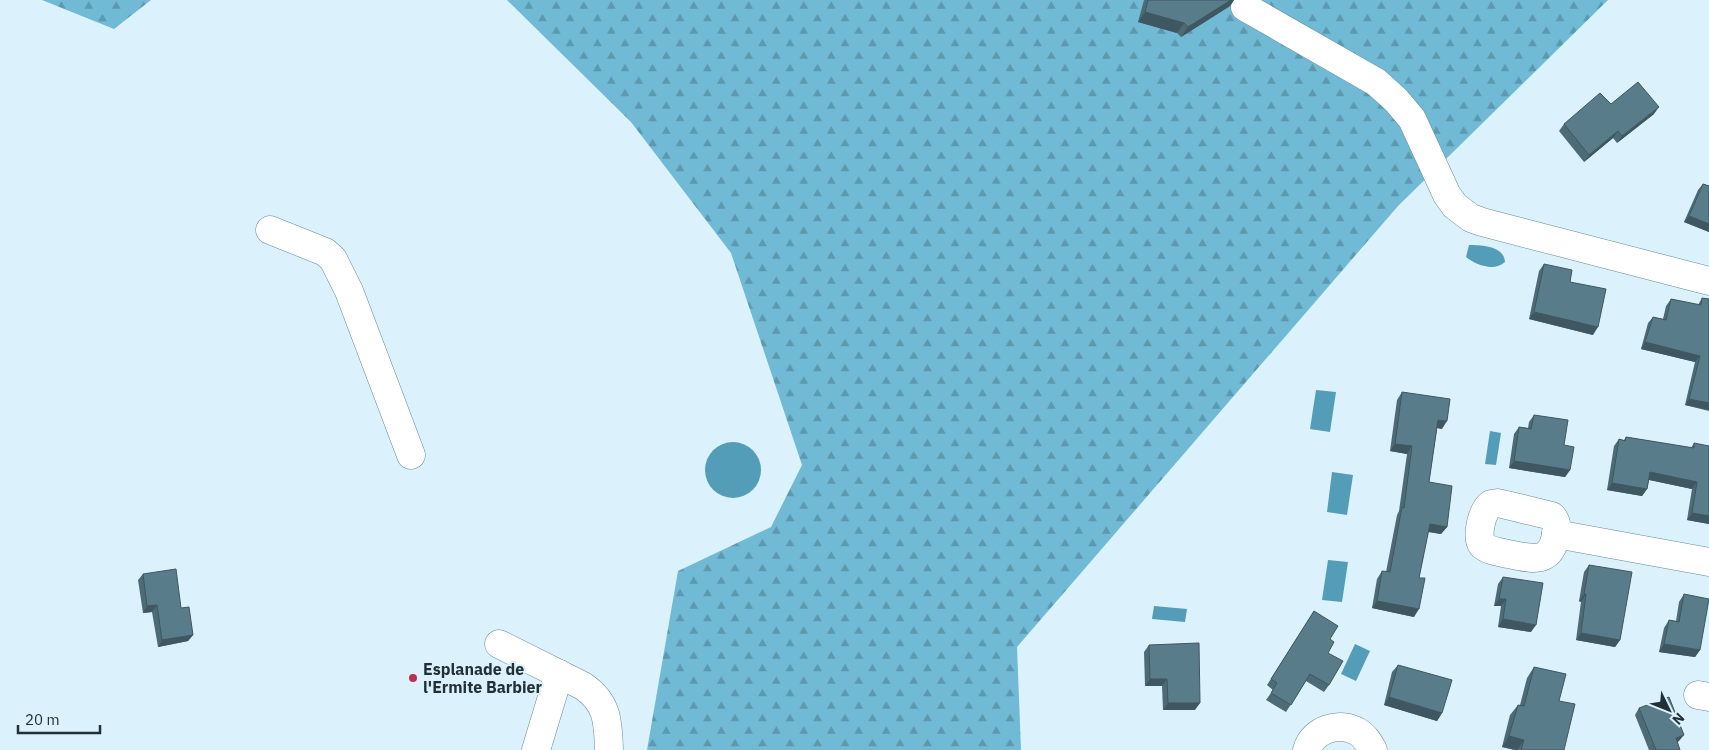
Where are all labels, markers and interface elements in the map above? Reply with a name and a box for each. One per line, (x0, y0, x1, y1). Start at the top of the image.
place label: Esplanade de l'Ermite Barbier (423, 659, 543, 697)
marker: Esplanade de l'Ermite Barbier (407, 672, 419, 684)
north arrow (1644, 685, 1694, 735)
scale bar (18, 702, 100, 734)
text: N (1668, 709, 1689, 729)
text: 20 m (25, 710, 60, 729)

